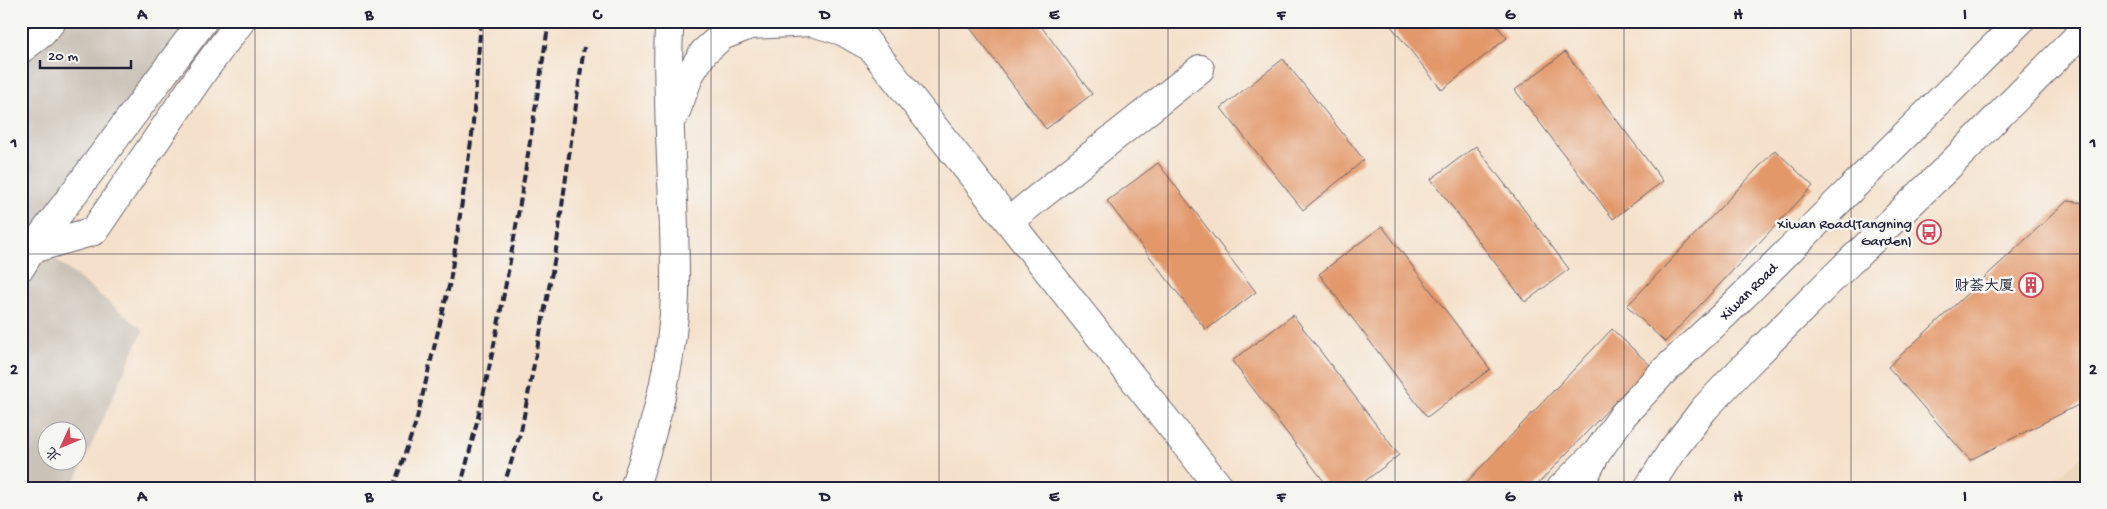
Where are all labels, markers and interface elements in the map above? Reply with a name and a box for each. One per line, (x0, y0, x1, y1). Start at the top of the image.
text: A (136, 7, 148, 26)
text: B (364, 7, 374, 26)
text: C (592, 7, 603, 26)
text: D (818, 7, 831, 26)
text: E (1049, 7, 1060, 26)
text: F (1276, 7, 1287, 26)
text: G (1505, 7, 1516, 26)
text: H (1733, 7, 1743, 26)
text: I (1963, 7, 1967, 26)
scale bar (40, 38, 131, 70)
text: 20 m (48, 48, 78, 66)
text: 1 (10, 135, 17, 154)
text: 1 (2089, 135, 2096, 154)
place label: Xiwan Road(Tangning Garden) (1776, 216, 1912, 251)
bus stop icon: Xiwan Road(Tangning Garden) (1916, 219, 1942, 245)
street label: Xiwan Road (1716, 259, 1783, 326)
building icon: 财荟大厦 (2018, 272, 2044, 298)
place label: 财荟大厦 (1954, 278, 2014, 296)
text: 2 (10, 362, 18, 381)
text: 2 (2089, 362, 2097, 381)
north arrow (38, 422, 88, 472)
text: 北 (43, 442, 65, 464)
text: A (136, 489, 148, 508)
text: B (364, 489, 374, 508)
text: C (592, 489, 603, 508)
text: D (818, 489, 831, 508)
text: E (1049, 489, 1060, 508)
text: F (1276, 489, 1287, 508)
text: G (1505, 489, 1516, 508)
text: H (1733, 489, 1743, 508)
text: I (1963, 489, 1967, 508)

